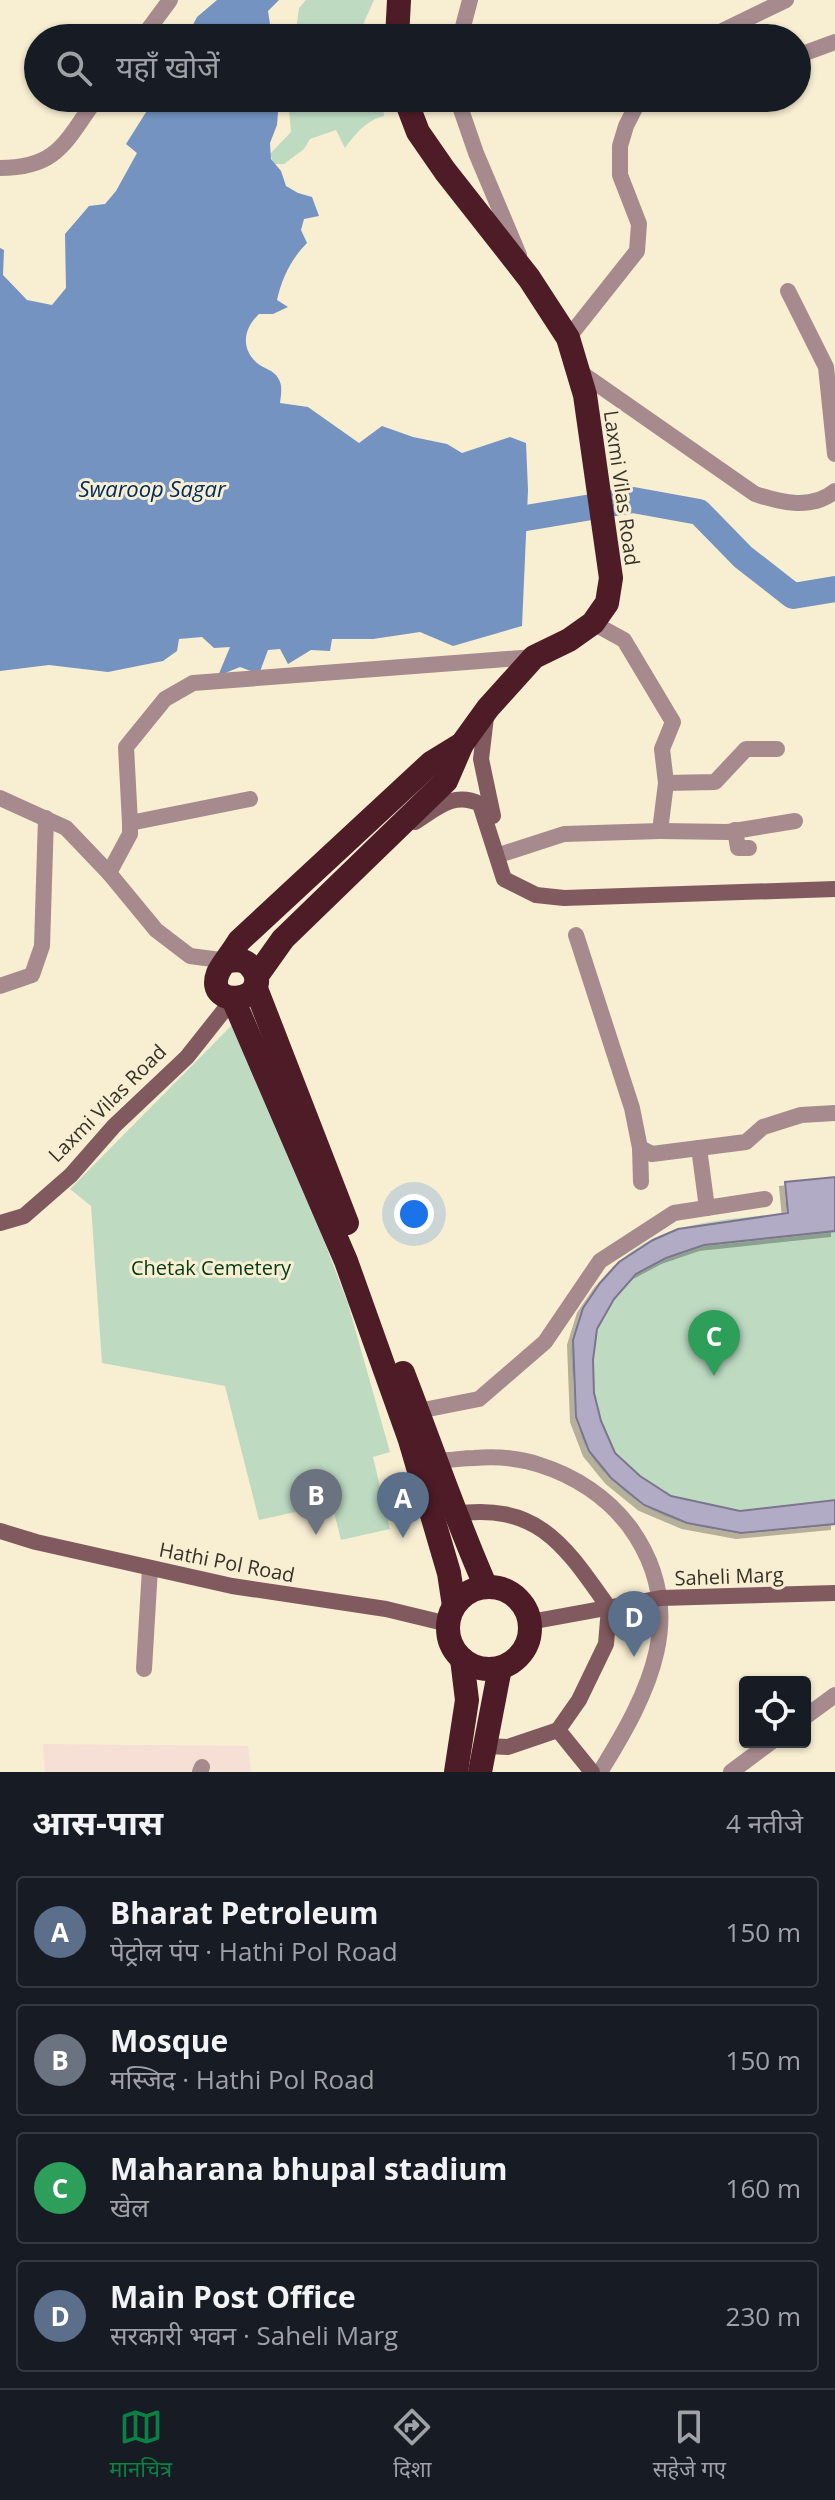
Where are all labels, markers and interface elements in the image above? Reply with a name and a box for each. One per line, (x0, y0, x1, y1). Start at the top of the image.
search box (24, 24, 811, 112)
icon: search (52, 46, 96, 90)
text: यहाँ खोजें (116, 46, 219, 87)
street label: Laxmi Vilas Road (598, 409, 646, 567)
water label: Swaroop Sagar (78, 473, 227, 503)
street label: Laxmi Vilas Road (42, 1038, 172, 1168)
your location (394, 1194, 434, 1234)
park label: Chetak Cemetery (131, 1254, 292, 1281)
pin: C (688, 1310, 740, 1376)
pin: B (290, 1469, 342, 1535)
pin: A (377, 1472, 429, 1538)
street label: Hathi Pol Road (157, 1536, 297, 1588)
street label: Saheli Marg (674, 1561, 784, 1591)
pin: D (608, 1591, 660, 1657)
map controls (739, 1676, 811, 1748)
button: locate (739, 1676, 811, 1748)
text: आस-पास (32, 1799, 163, 1845)
text: 4 नतीजे (726, 1805, 803, 1841)
text: Bharat Petroleum (110, 1892, 378, 1933)
text: A (51, 1914, 69, 1950)
text: 150 m (726, 1914, 801, 1950)
text: पेट्रोल पंप · Hathi Pol Road (110, 1933, 398, 1969)
text: Mosque (110, 2020, 228, 2061)
text: B (51, 2042, 69, 2078)
text: 150 m (726, 2042, 801, 2078)
text: मस्जिद · Hathi Pol Road (110, 2061, 375, 2097)
text: Maharana bhupal stadium (110, 2148, 507, 2189)
text: C (52, 2170, 68, 2206)
text: 160 m (726, 2170, 801, 2206)
text: खेल (110, 2189, 149, 2225)
text: Main Post Office (110, 2276, 356, 2317)
text: D (50, 2298, 70, 2334)
text: 230 m (726, 2298, 801, 2334)
text: सरकारी भवन · Saheli Marg (110, 2317, 398, 2353)
tab: मानचित्र (109, 2405, 172, 2486)
tab: दिशा (390, 2405, 434, 2486)
tab: सहेजे गए (653, 2405, 726, 2486)

